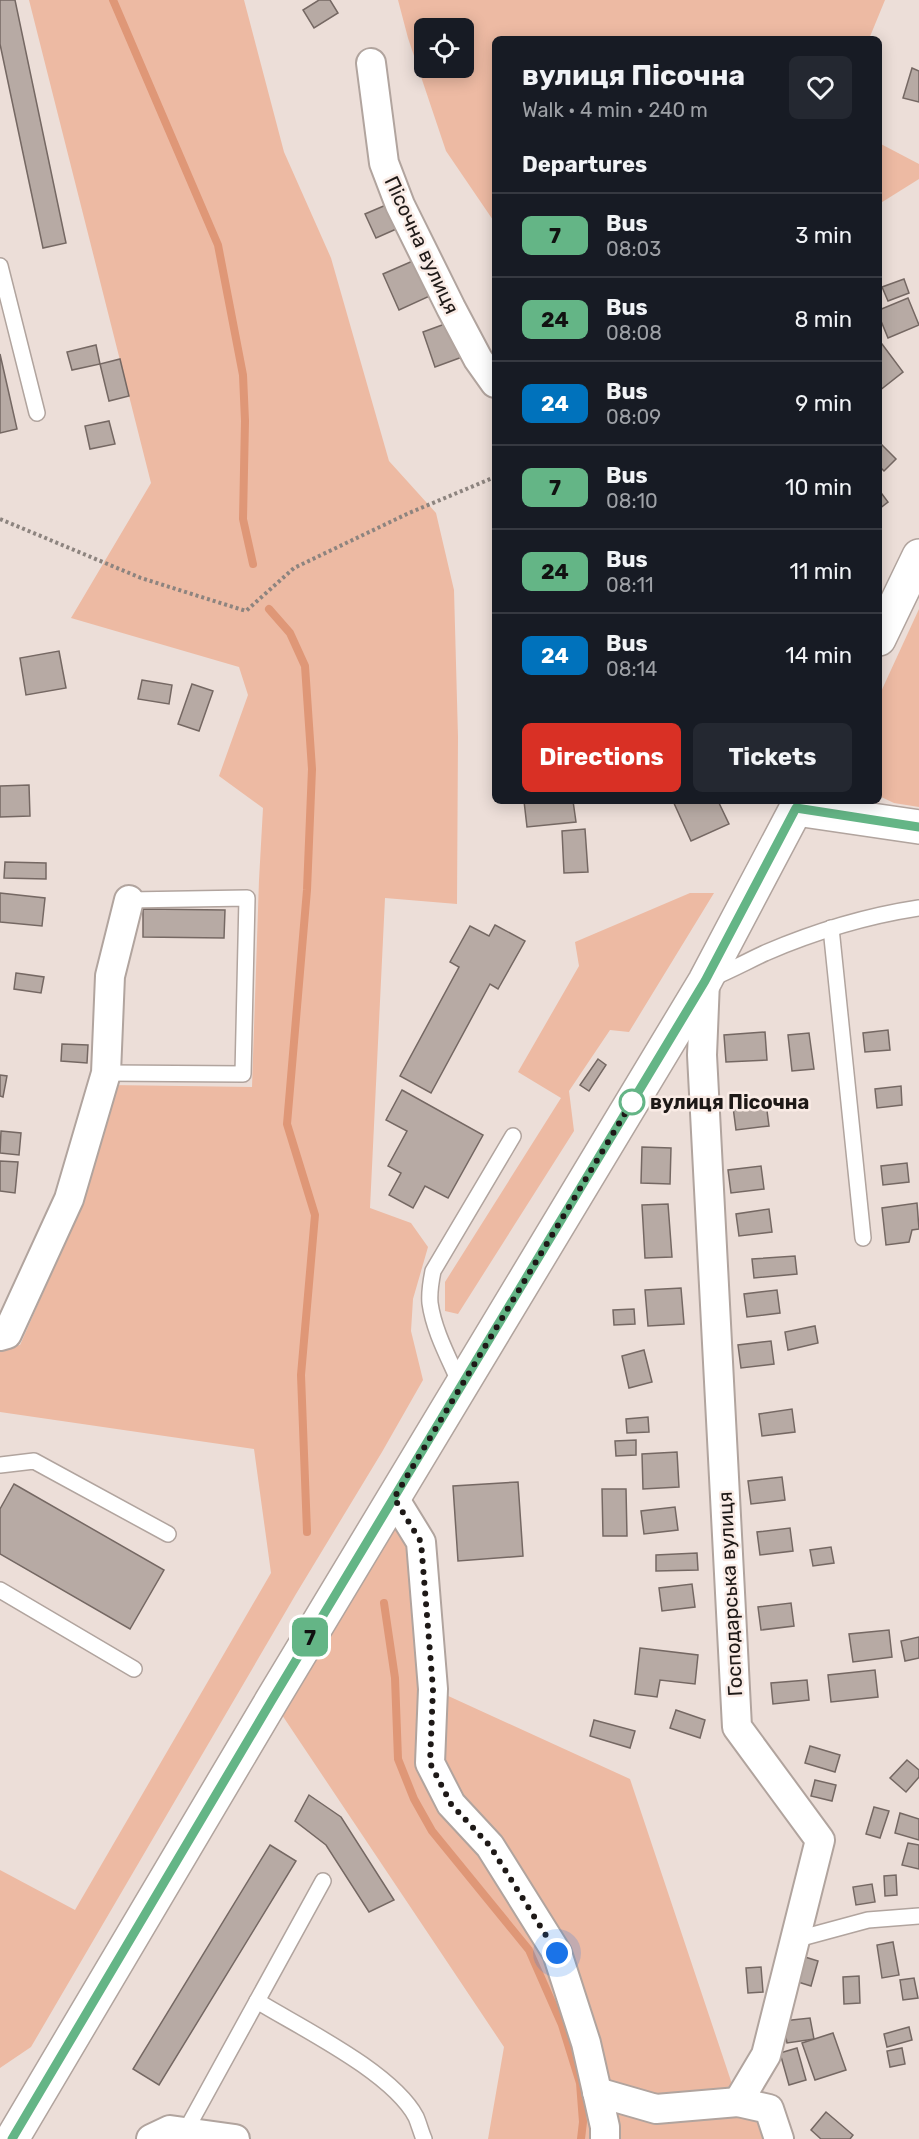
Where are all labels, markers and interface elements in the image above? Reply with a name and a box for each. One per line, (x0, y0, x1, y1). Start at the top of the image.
map controls (414, 18, 474, 78)
button: locate (414, 18, 474, 78)
button: heart (789, 56, 852, 119)
text: вулиця Пісочна (522, 59, 745, 92)
text: Walk · 4 min · 240 m (522, 98, 708, 122)
text: Departures (522, 151, 647, 178)
street label: Пісочна вулиця (380, 172, 464, 318)
text: Bus (606, 210, 648, 237)
text: 3 min (795, 222, 852, 249)
text: 7 (549, 223, 561, 248)
text: 08:03 (606, 237, 661, 261)
text: Bus (606, 294, 648, 321)
text: 8 min (794, 306, 852, 333)
text: 24 (541, 307, 569, 332)
text: 08:08 (606, 321, 662, 345)
text: Bus (606, 378, 648, 405)
text: 9 min (795, 390, 852, 417)
text: 24 (541, 391, 569, 416)
text: 08:09 (606, 405, 661, 429)
text: Bus (606, 462, 648, 489)
text: 10 min (785, 474, 852, 501)
text: 7 (549, 475, 561, 500)
text: 08:10 (606, 489, 658, 513)
text: Bus (606, 546, 648, 573)
text: 11 min (790, 558, 852, 585)
text: 24 (541, 559, 569, 584)
text: 08:11 (606, 573, 654, 597)
text: Bus (606, 630, 648, 657)
text: 14 min (785, 642, 852, 669)
text: 24 (541, 643, 569, 668)
text: 08:14 (606, 657, 658, 681)
button: Directions (522, 723, 681, 792)
button: Tickets (693, 723, 852, 792)
marker: вулиця Пісочна (619, 1089, 645, 1115)
place label: вулиця Пісочна (650, 1090, 809, 1114)
street label: Господарська вулиця (713, 1491, 747, 1697)
line badge: 7 (290, 1618, 330, 1656)
text: 7 (304, 1625, 316, 1650)
your location (542, 1938, 572, 1968)

